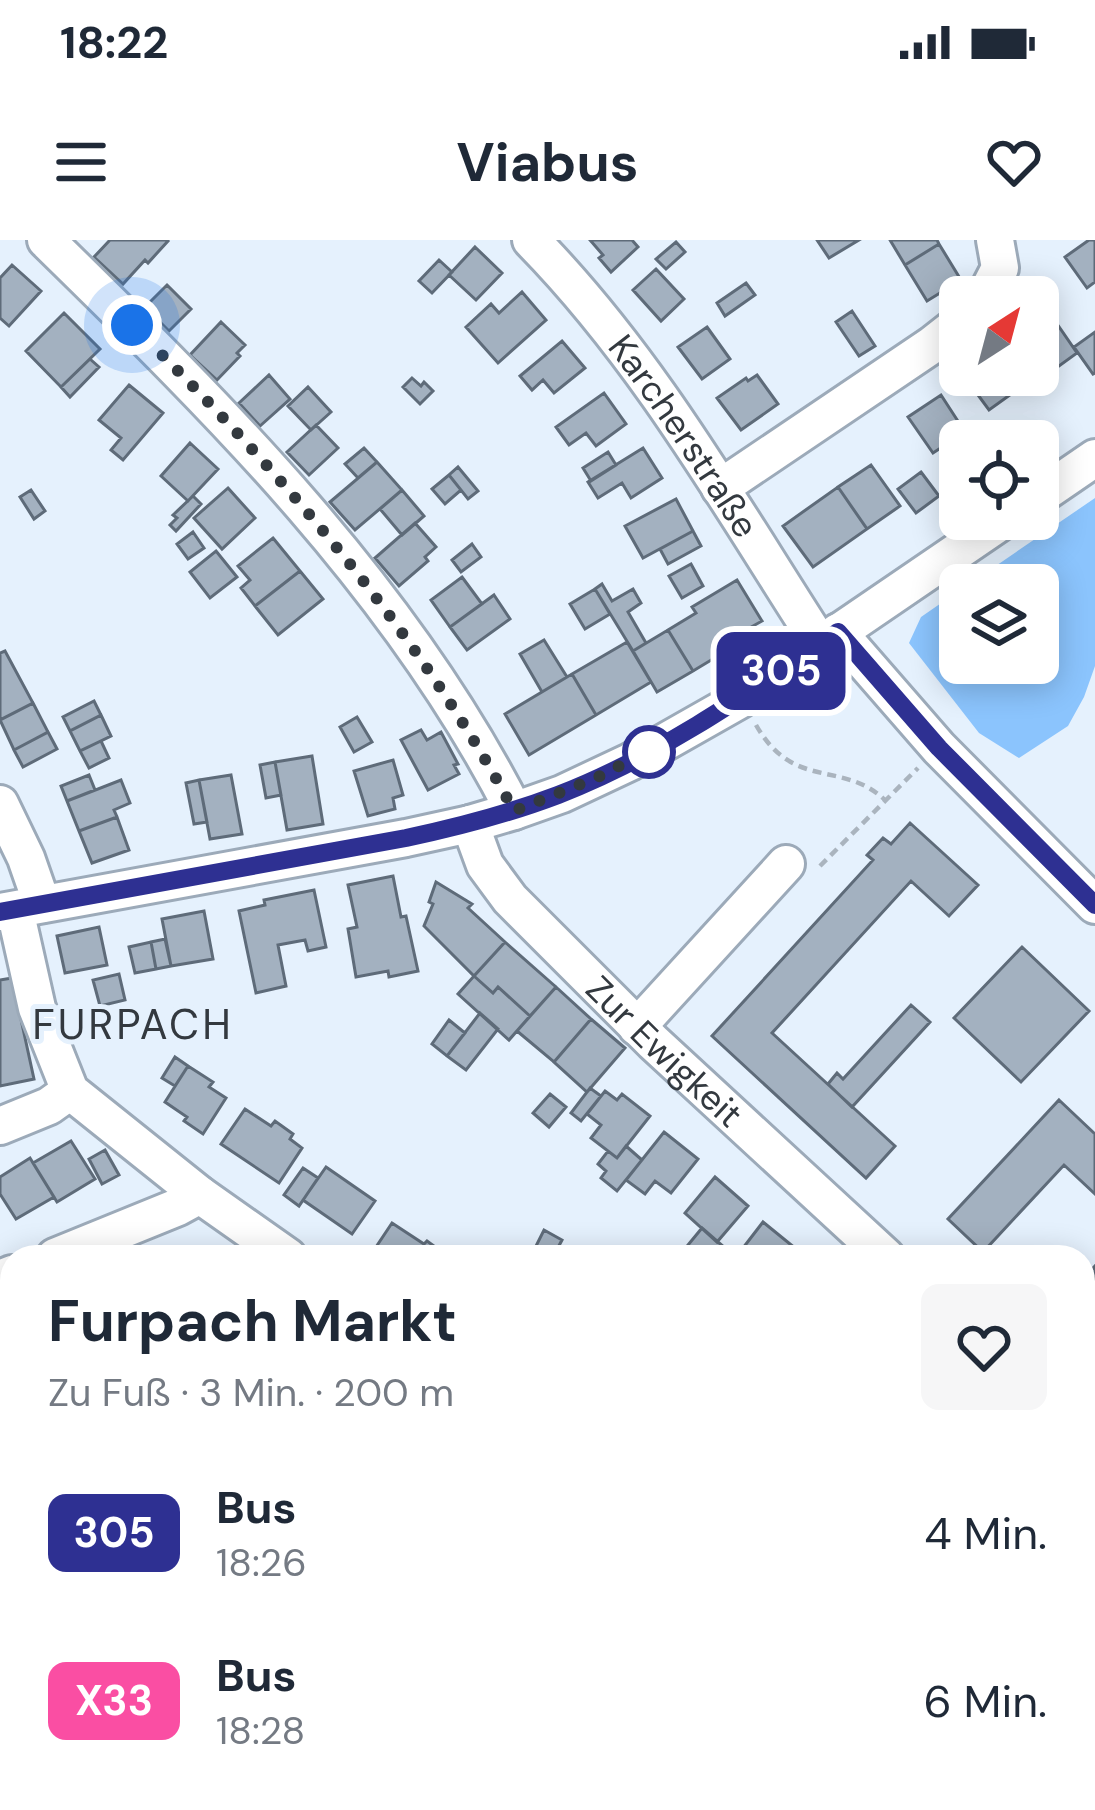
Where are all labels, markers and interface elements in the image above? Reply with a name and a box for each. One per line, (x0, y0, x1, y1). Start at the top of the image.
text: 18:22 (60, 13, 168, 72)
text: Viabus (457, 127, 638, 198)
icon: menu (48, 129, 114, 195)
icon: heart (981, 129, 1047, 195)
north arrow (939, 276, 1059, 396)
map controls (939, 276, 1059, 684)
your location (102, 295, 162, 355)
street label: Karcherstraße (598, 325, 769, 546)
button: locate (939, 420, 1059, 540)
button: layers (939, 564, 1059, 684)
line badge: 305 (712, 632, 850, 710)
text: 305 (740, 643, 822, 698)
unlabelled marker (624, 727, 674, 777)
street label: Zur Ewigkeit (576, 966, 753, 1137)
district label: FURPACH (32, 997, 234, 1052)
text: Furpach Markt (48, 1284, 457, 1359)
button: heart (921, 1284, 1047, 1410)
text: Zu Fuß · 3 Min. · 200 m (48, 1367, 454, 1418)
text: Bus (216, 1478, 296, 1537)
text: 4 Min. (924, 1504, 1047, 1563)
text: 305 (73, 1505, 155, 1560)
text: 18:26 (216, 1537, 307, 1588)
text: Bus (216, 1646, 296, 1705)
text: 6 Min. (923, 1672, 1047, 1731)
text: X33 (75, 1673, 153, 1728)
text: 18:28 (216, 1705, 305, 1756)

